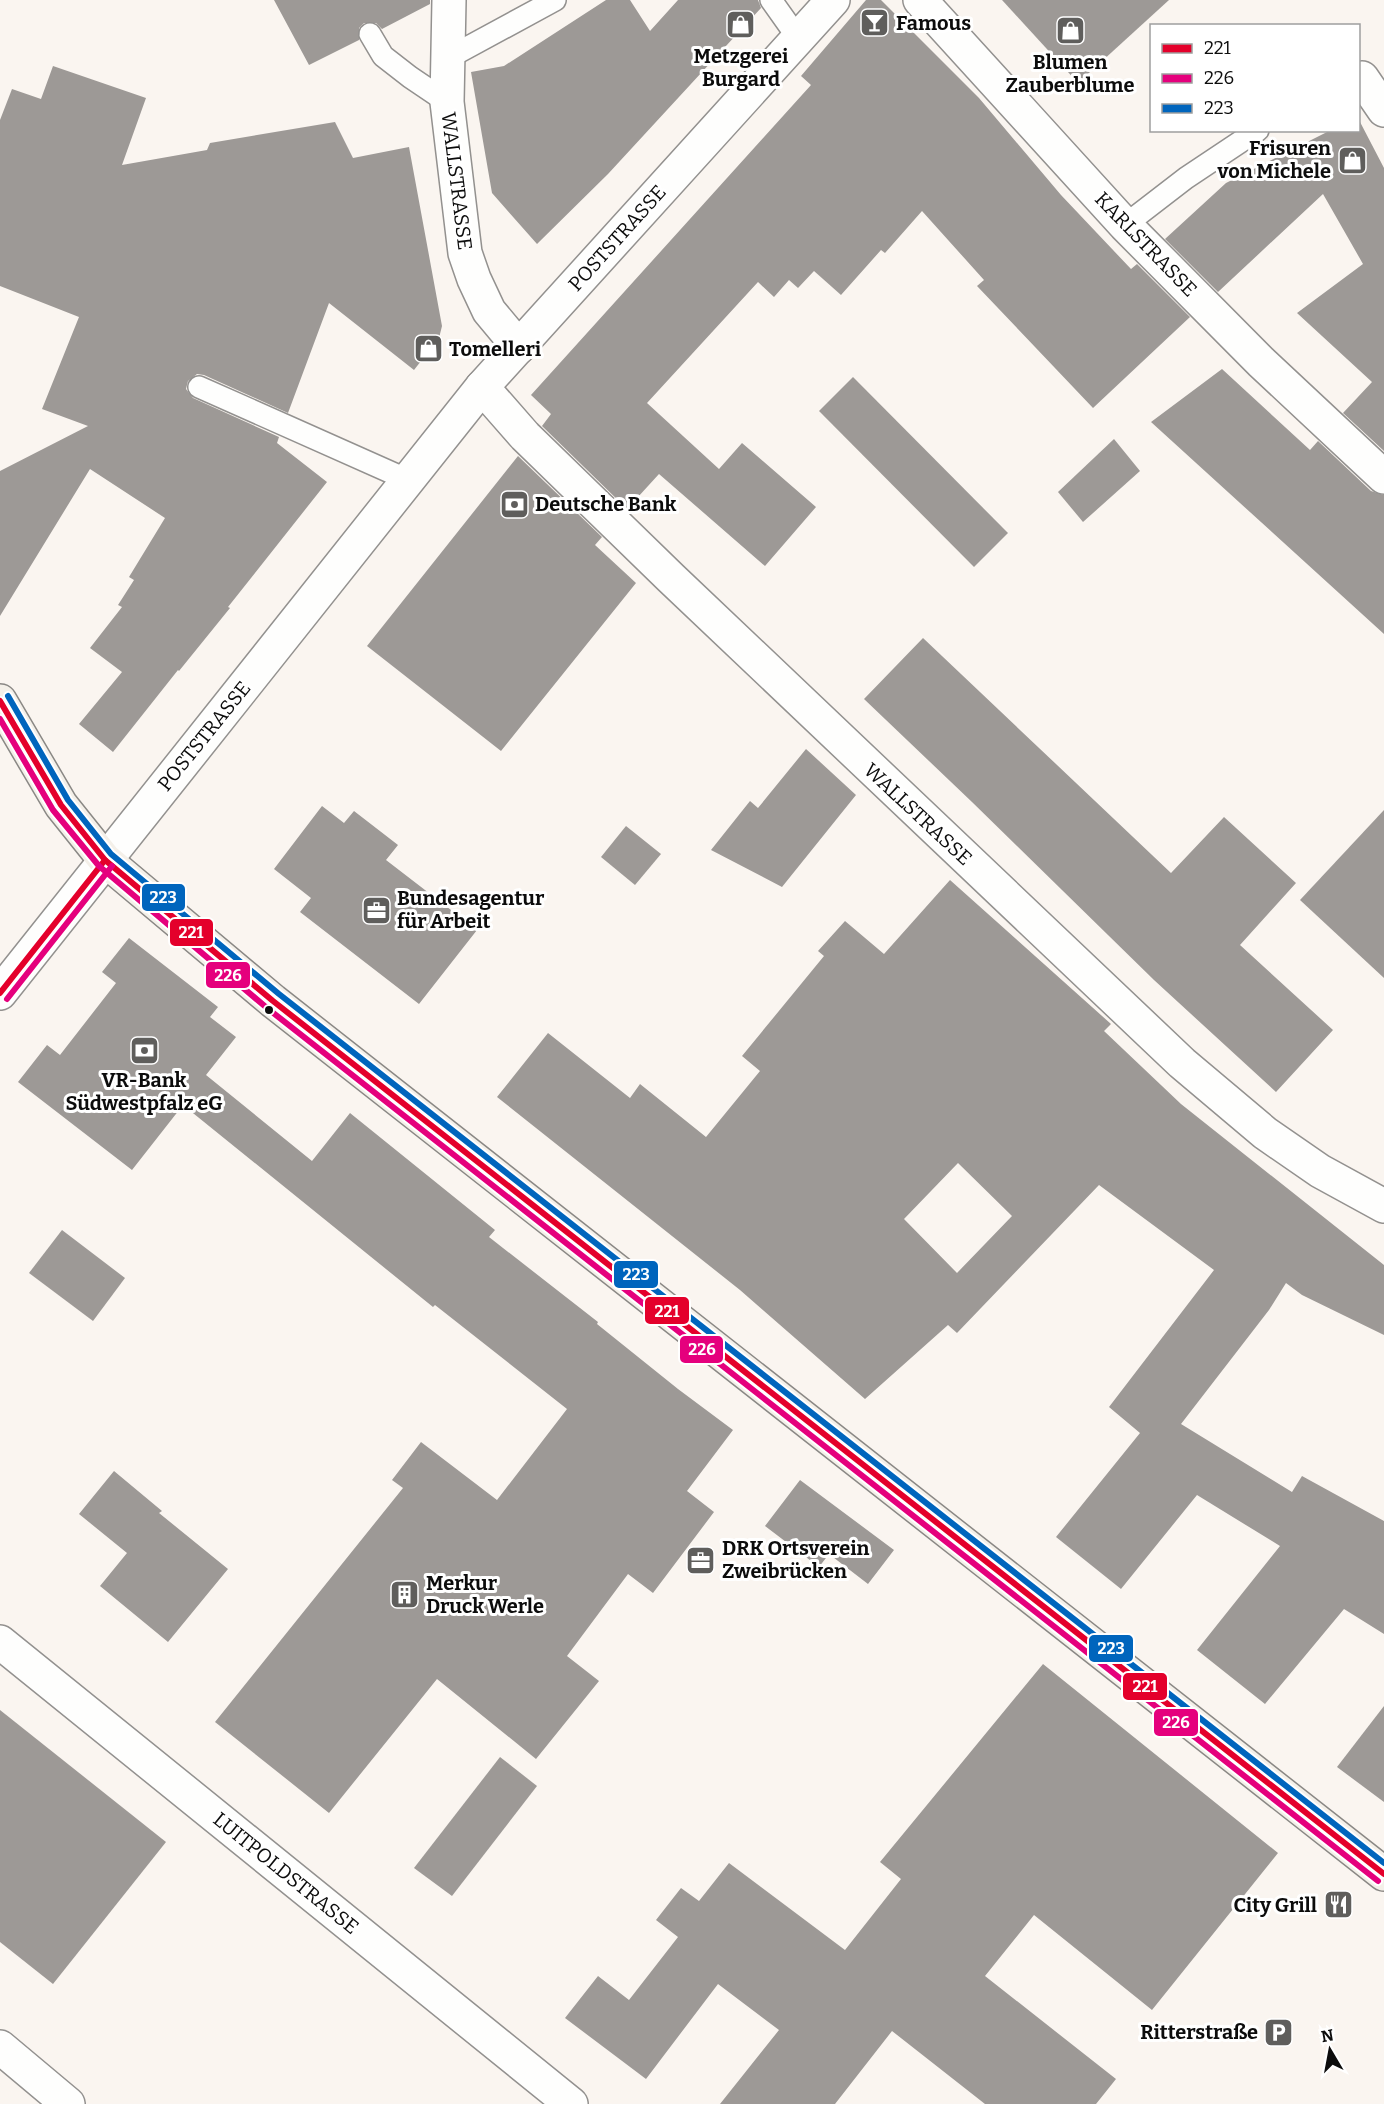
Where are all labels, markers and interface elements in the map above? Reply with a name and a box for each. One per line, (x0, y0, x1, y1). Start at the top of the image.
bar icon: Famous (859, 7, 891, 39)
shop icon: Metzgerei Burgard (725, 9, 757, 41)
place label: Famous (896, 11, 971, 35)
shop icon: Blumen Zauberblume (1054, 15, 1086, 47)
legend (1150, 24, 1360, 132)
text: 221 (1204, 37, 1232, 59)
place label: Metzgerei Burgard (694, 44, 789, 91)
place label: Blumen Zauberblume (1006, 50, 1134, 97)
text: 226 (1204, 67, 1234, 89)
text: 223 (1204, 97, 1234, 119)
street label: WALLSTRASSE (437, 111, 477, 251)
place label: Frisuren von Michele (1217, 136, 1331, 183)
shop icon: Frisuren von Michele (1336, 144, 1368, 176)
street label: POSTSTRASSE (563, 180, 671, 296)
street label: KARLSTRASSE (1090, 187, 1202, 301)
shop icon: Tomelleri (412, 333, 444, 365)
place label: Tomelleri (449, 337, 542, 361)
bank icon: Deutsche Bank (498, 488, 530, 520)
place label: Deutsche Bank (535, 492, 677, 516)
street label: POSTSTRASSE (152, 676, 256, 796)
street label: WALLSTRASSE (859, 758, 977, 870)
line badge: 223 (141, 883, 186, 912)
place label: Bundesagentur für Arbeit (397, 886, 545, 933)
text: 223 (149, 888, 177, 907)
office icon: Bundesagentur für Arbeit (360, 894, 392, 926)
line badge: 221 (169, 918, 214, 947)
text: 221 (179, 923, 204, 942)
line badge: 226 (205, 961, 251, 989)
text: 226 (214, 966, 242, 985)
unlabelled marker (263, 1004, 275, 1016)
bank icon: VR-Bank Südwestpfalz eG (128, 1034, 160, 1066)
place label: VR-Bank Südwestpfalz eG (65, 1068, 223, 1115)
line badge: 223 (613, 1260, 659, 1289)
text: 223 (622, 1265, 650, 1284)
line badge: 221 (644, 1296, 690, 1325)
text: 221 (655, 1302, 680, 1321)
line badge: 226 (679, 1335, 724, 1364)
text: 226 (688, 1340, 716, 1359)
place label: DRK Ortsverein Zweibrücken (722, 1536, 870, 1583)
office icon: DRK Ortsverein Zweibrücken (685, 1544, 717, 1576)
place label: Merkur Druck Werle (426, 1571, 544, 1618)
building icon: Merkur Druck Werle (389, 1579, 421, 1611)
line badge: 223 (1088, 1634, 1134, 1663)
text: 223 (1097, 1639, 1125, 1658)
line badge: 221 (1122, 1672, 1168, 1701)
text: 221 (1133, 1677, 1158, 1696)
line badge: 226 (1153, 1708, 1199, 1737)
text: 226 (1162, 1713, 1190, 1732)
street label: LUITPOLDSTRASSE (208, 1807, 364, 1939)
restaurant icon: City Grill (1322, 1889, 1354, 1921)
place label: City Grill (1234, 1893, 1317, 1917)
parking icon: Ritterstraße (1263, 2016, 1295, 2048)
place label: Ritterstraße (1140, 2020, 1258, 2044)
north arrow (1300, 2020, 1360, 2080)
text: N (1320, 2025, 1335, 2046)

